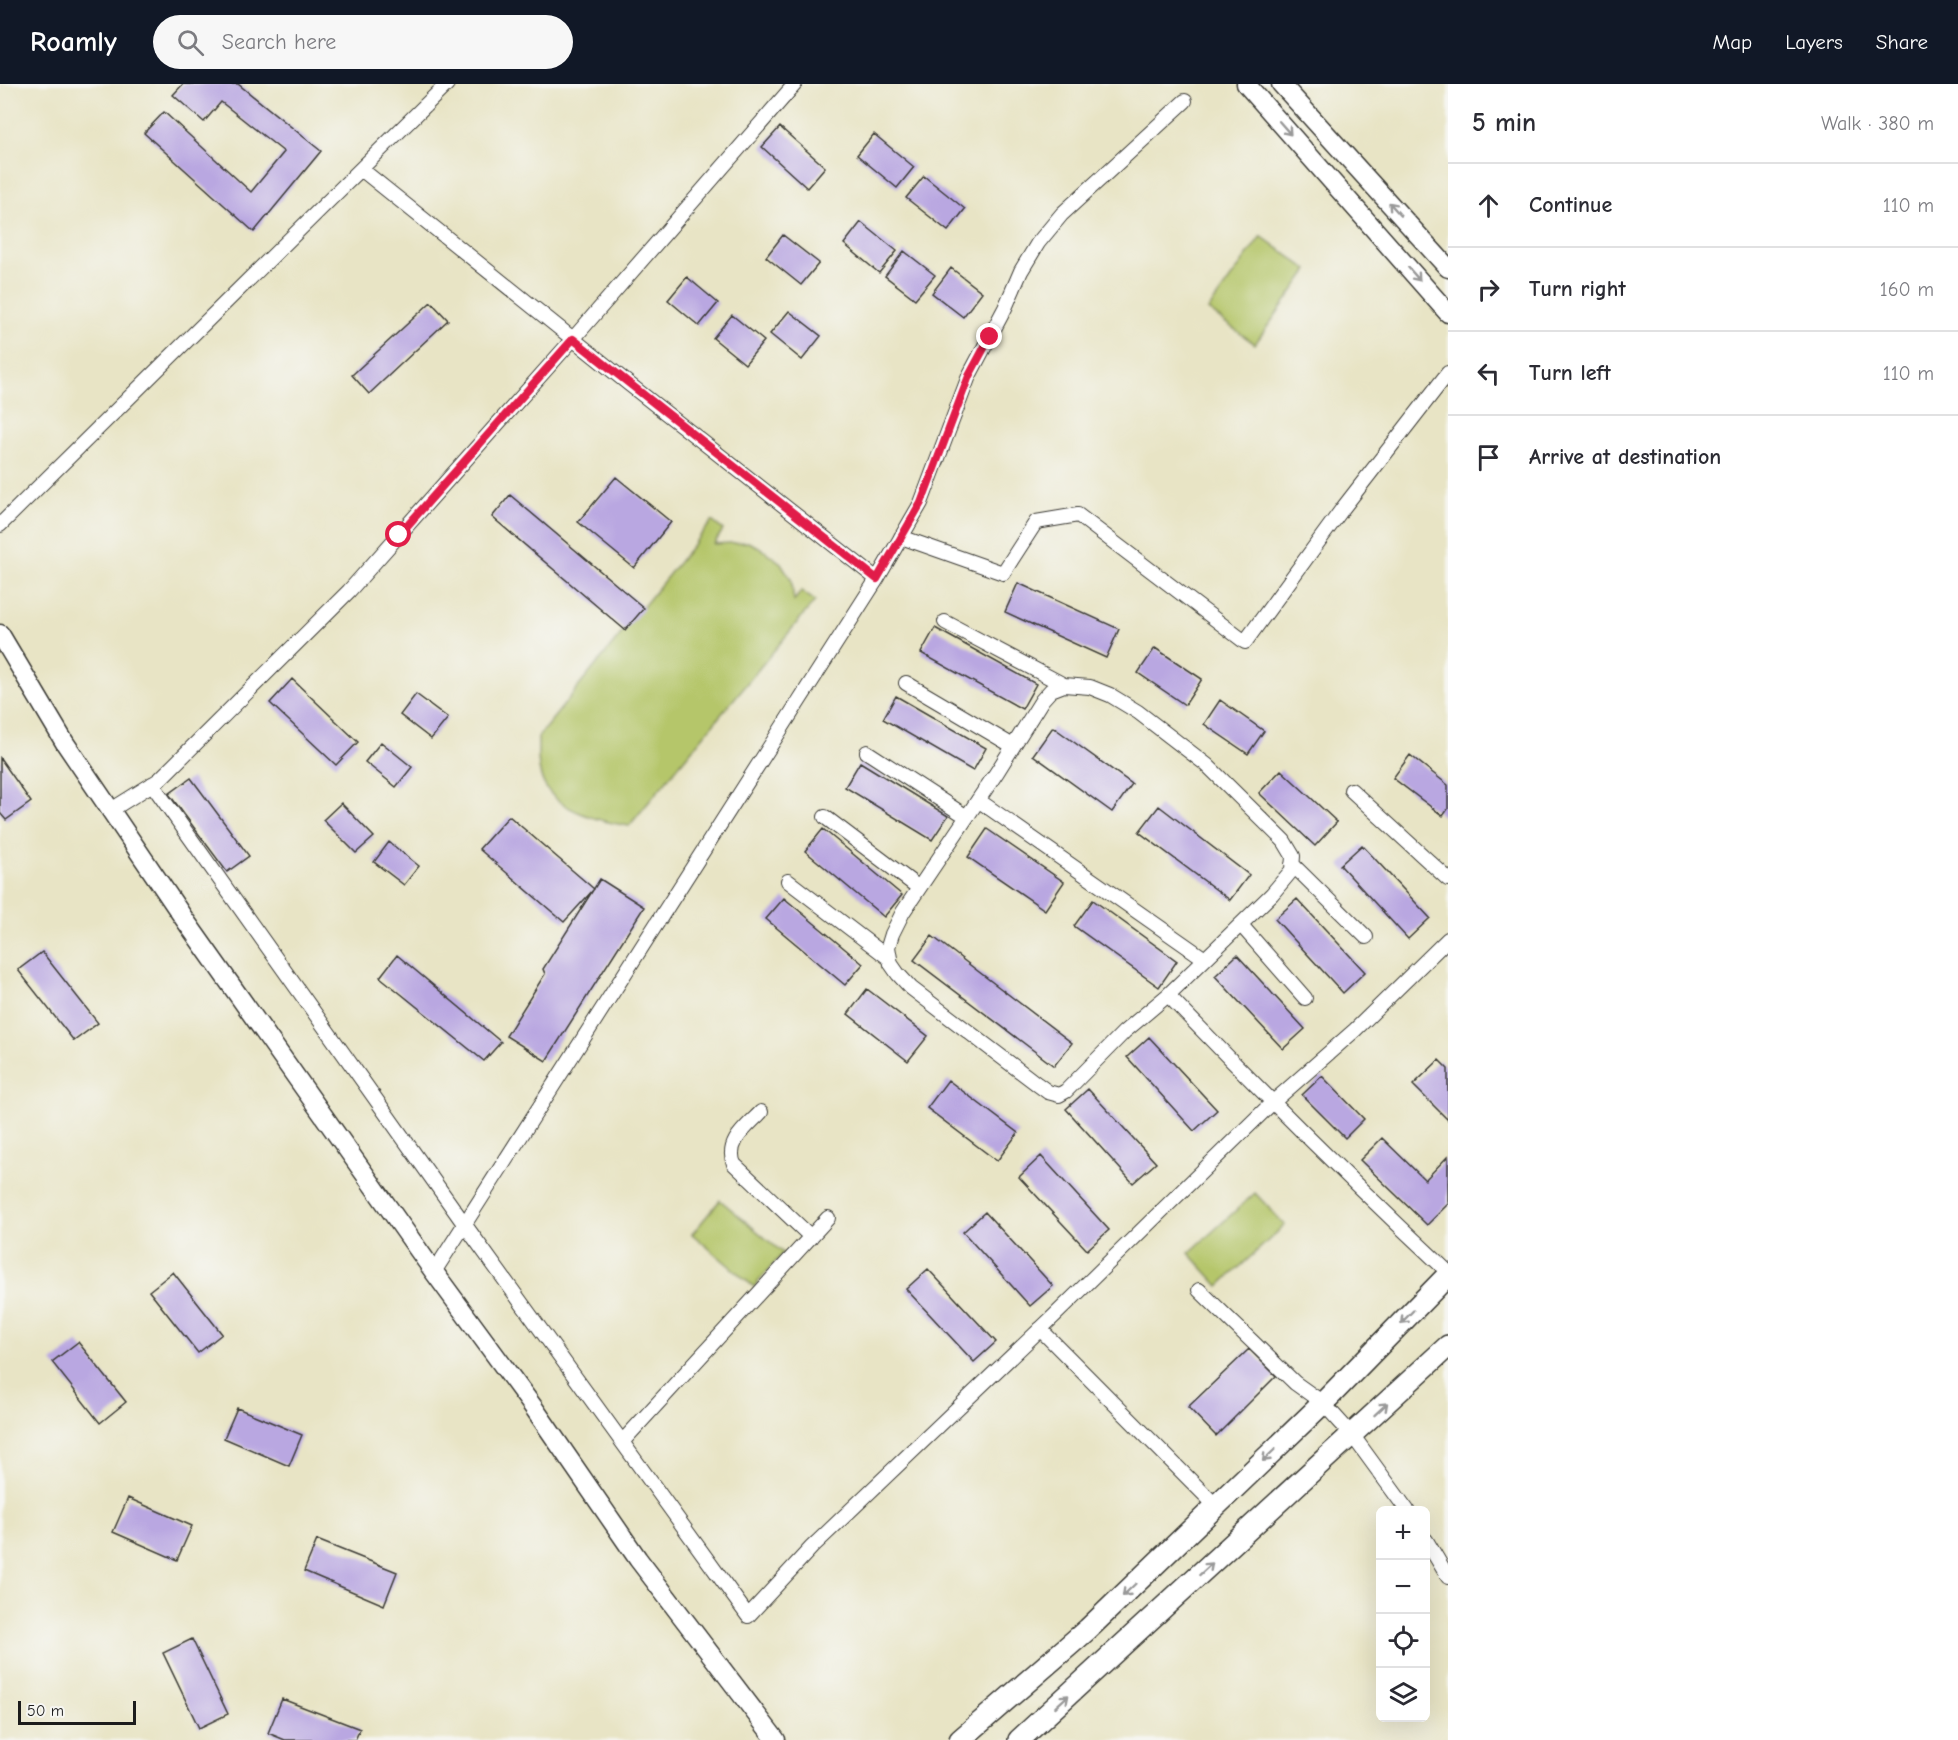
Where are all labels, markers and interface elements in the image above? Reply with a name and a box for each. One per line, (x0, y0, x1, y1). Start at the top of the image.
search box (153, 15, 573, 69)
text: Roamly (30, 26, 117, 58)
icon: search (174, 26, 207, 59)
text: Search here (222, 29, 336, 55)
text: Map (1713, 30, 1752, 54)
text: Layers (1785, 30, 1843, 54)
text: Share (1876, 30, 1928, 54)
text: 5 min (1472, 108, 1536, 138)
text: Walk · 380 m (1821, 112, 1934, 135)
one-way arrow (1278, 120, 1292, 135)
icon: ahead (1472, 189, 1505, 222)
text: Continue (1529, 192, 1612, 218)
text: 110 m (1883, 194, 1934, 217)
one-way arrow (1388, 202, 1402, 217)
one-way arrow (1407, 266, 1421, 281)
icon: right (1472, 273, 1505, 306)
text: Turn right (1529, 276, 1626, 302)
text: 160 m (1880, 278, 1934, 301)
route end (976, 323, 1002, 349)
icon: left (1472, 357, 1505, 390)
text: Turn left (1529, 360, 1611, 386)
text: 110 m (1883, 362, 1934, 385)
icon: arrive (1472, 441, 1505, 474)
text: Arrive at destination (1529, 444, 1721, 470)
route start (385, 521, 411, 547)
one-way arrow (1400, 1309, 1414, 1324)
one-way arrow (1373, 1402, 1388, 1416)
one-way arrow (1262, 1448, 1277, 1462)
map controls (1376, 1506, 1430, 1722)
button: + (1376, 1506, 1430, 1560)
button: − (1376, 1560, 1430, 1614)
one-way arrow (1199, 1562, 1214, 1576)
one-way arrow (1121, 1583, 1136, 1597)
button: locate (1376, 1614, 1430, 1668)
button: layers (1376, 1668, 1430, 1722)
one-way arrow (1055, 1693, 1070, 1708)
scale bar (18, 1698, 136, 1726)
text: 50 m (27, 1702, 64, 1720)

